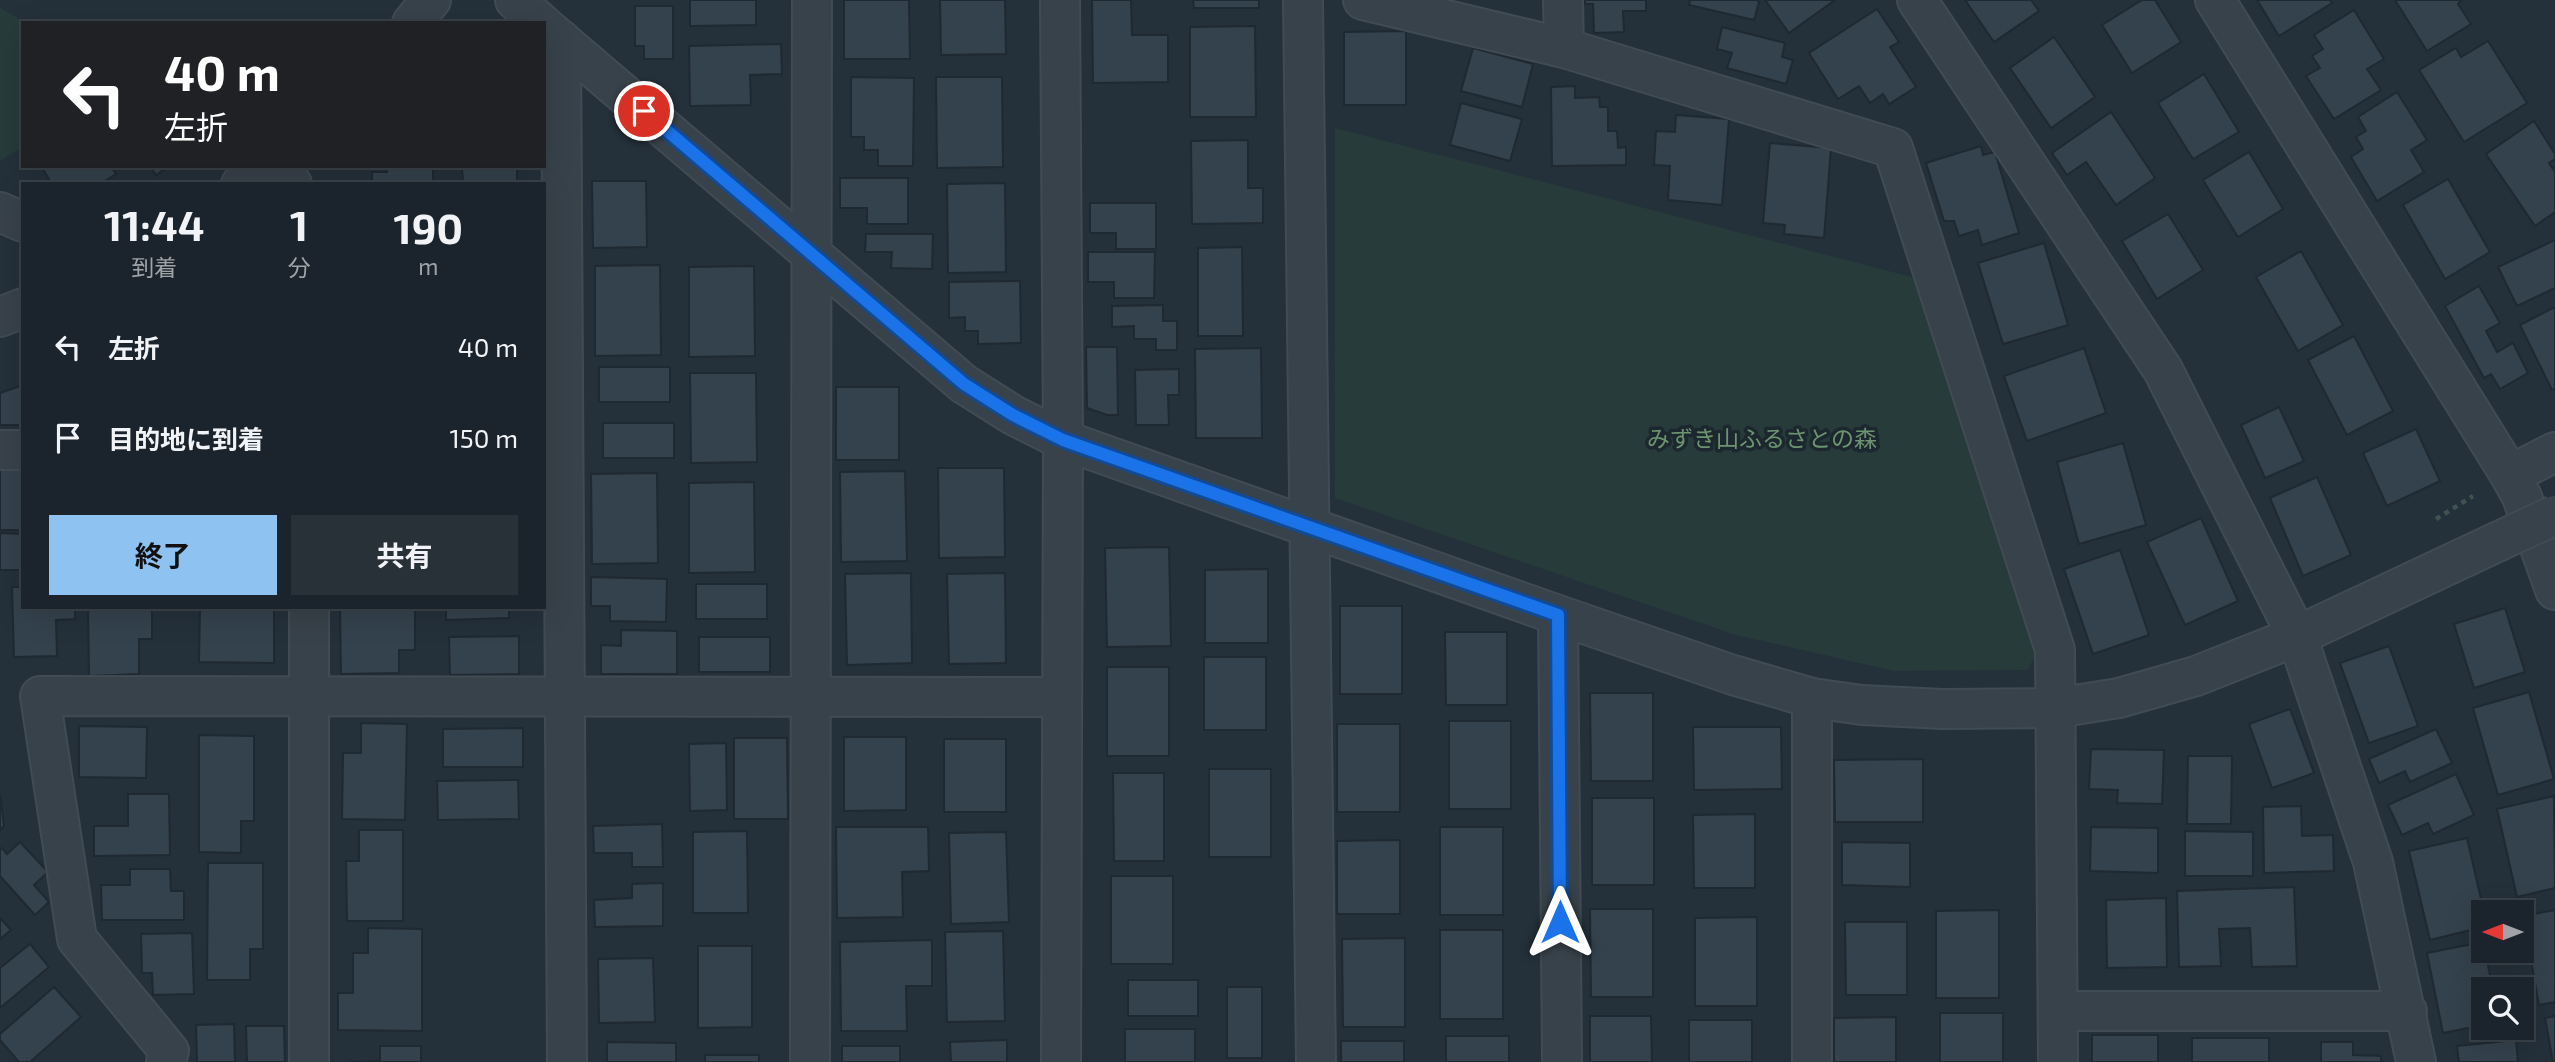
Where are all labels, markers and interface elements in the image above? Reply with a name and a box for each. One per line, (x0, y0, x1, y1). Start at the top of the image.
text: 40 m (164, 42, 280, 101)
icon: left (49, 49, 140, 140)
pin (614, 81, 674, 141)
icon: arrive (625, 92, 663, 130)
text: 左折 (164, 107, 228, 145)
text: 11:44 (104, 199, 205, 249)
text: 1 (290, 199, 308, 249)
text: 190 (394, 202, 463, 252)
text: m (418, 252, 438, 280)
text: 到着 (131, 253, 177, 281)
text: 分 (288, 253, 311, 281)
icon: left (49, 328, 87, 366)
text: 40 m (458, 331, 518, 362)
text: 左折 (108, 332, 160, 363)
icon: arrive (49, 419, 87, 457)
text: 150 m (449, 422, 518, 453)
text: 目的地に到着 (108, 423, 264, 454)
park label: みずき山ふるさとの森 (1647, 424, 1877, 452)
button: 終了 (49, 515, 277, 595)
button: 共有 (291, 515, 518, 595)
position arrow (1523, 885, 1597, 959)
north arrow (2471, 900, 2534, 962)
map controls (2471, 900, 2534, 1040)
button: search (2471, 977, 2534, 1040)

